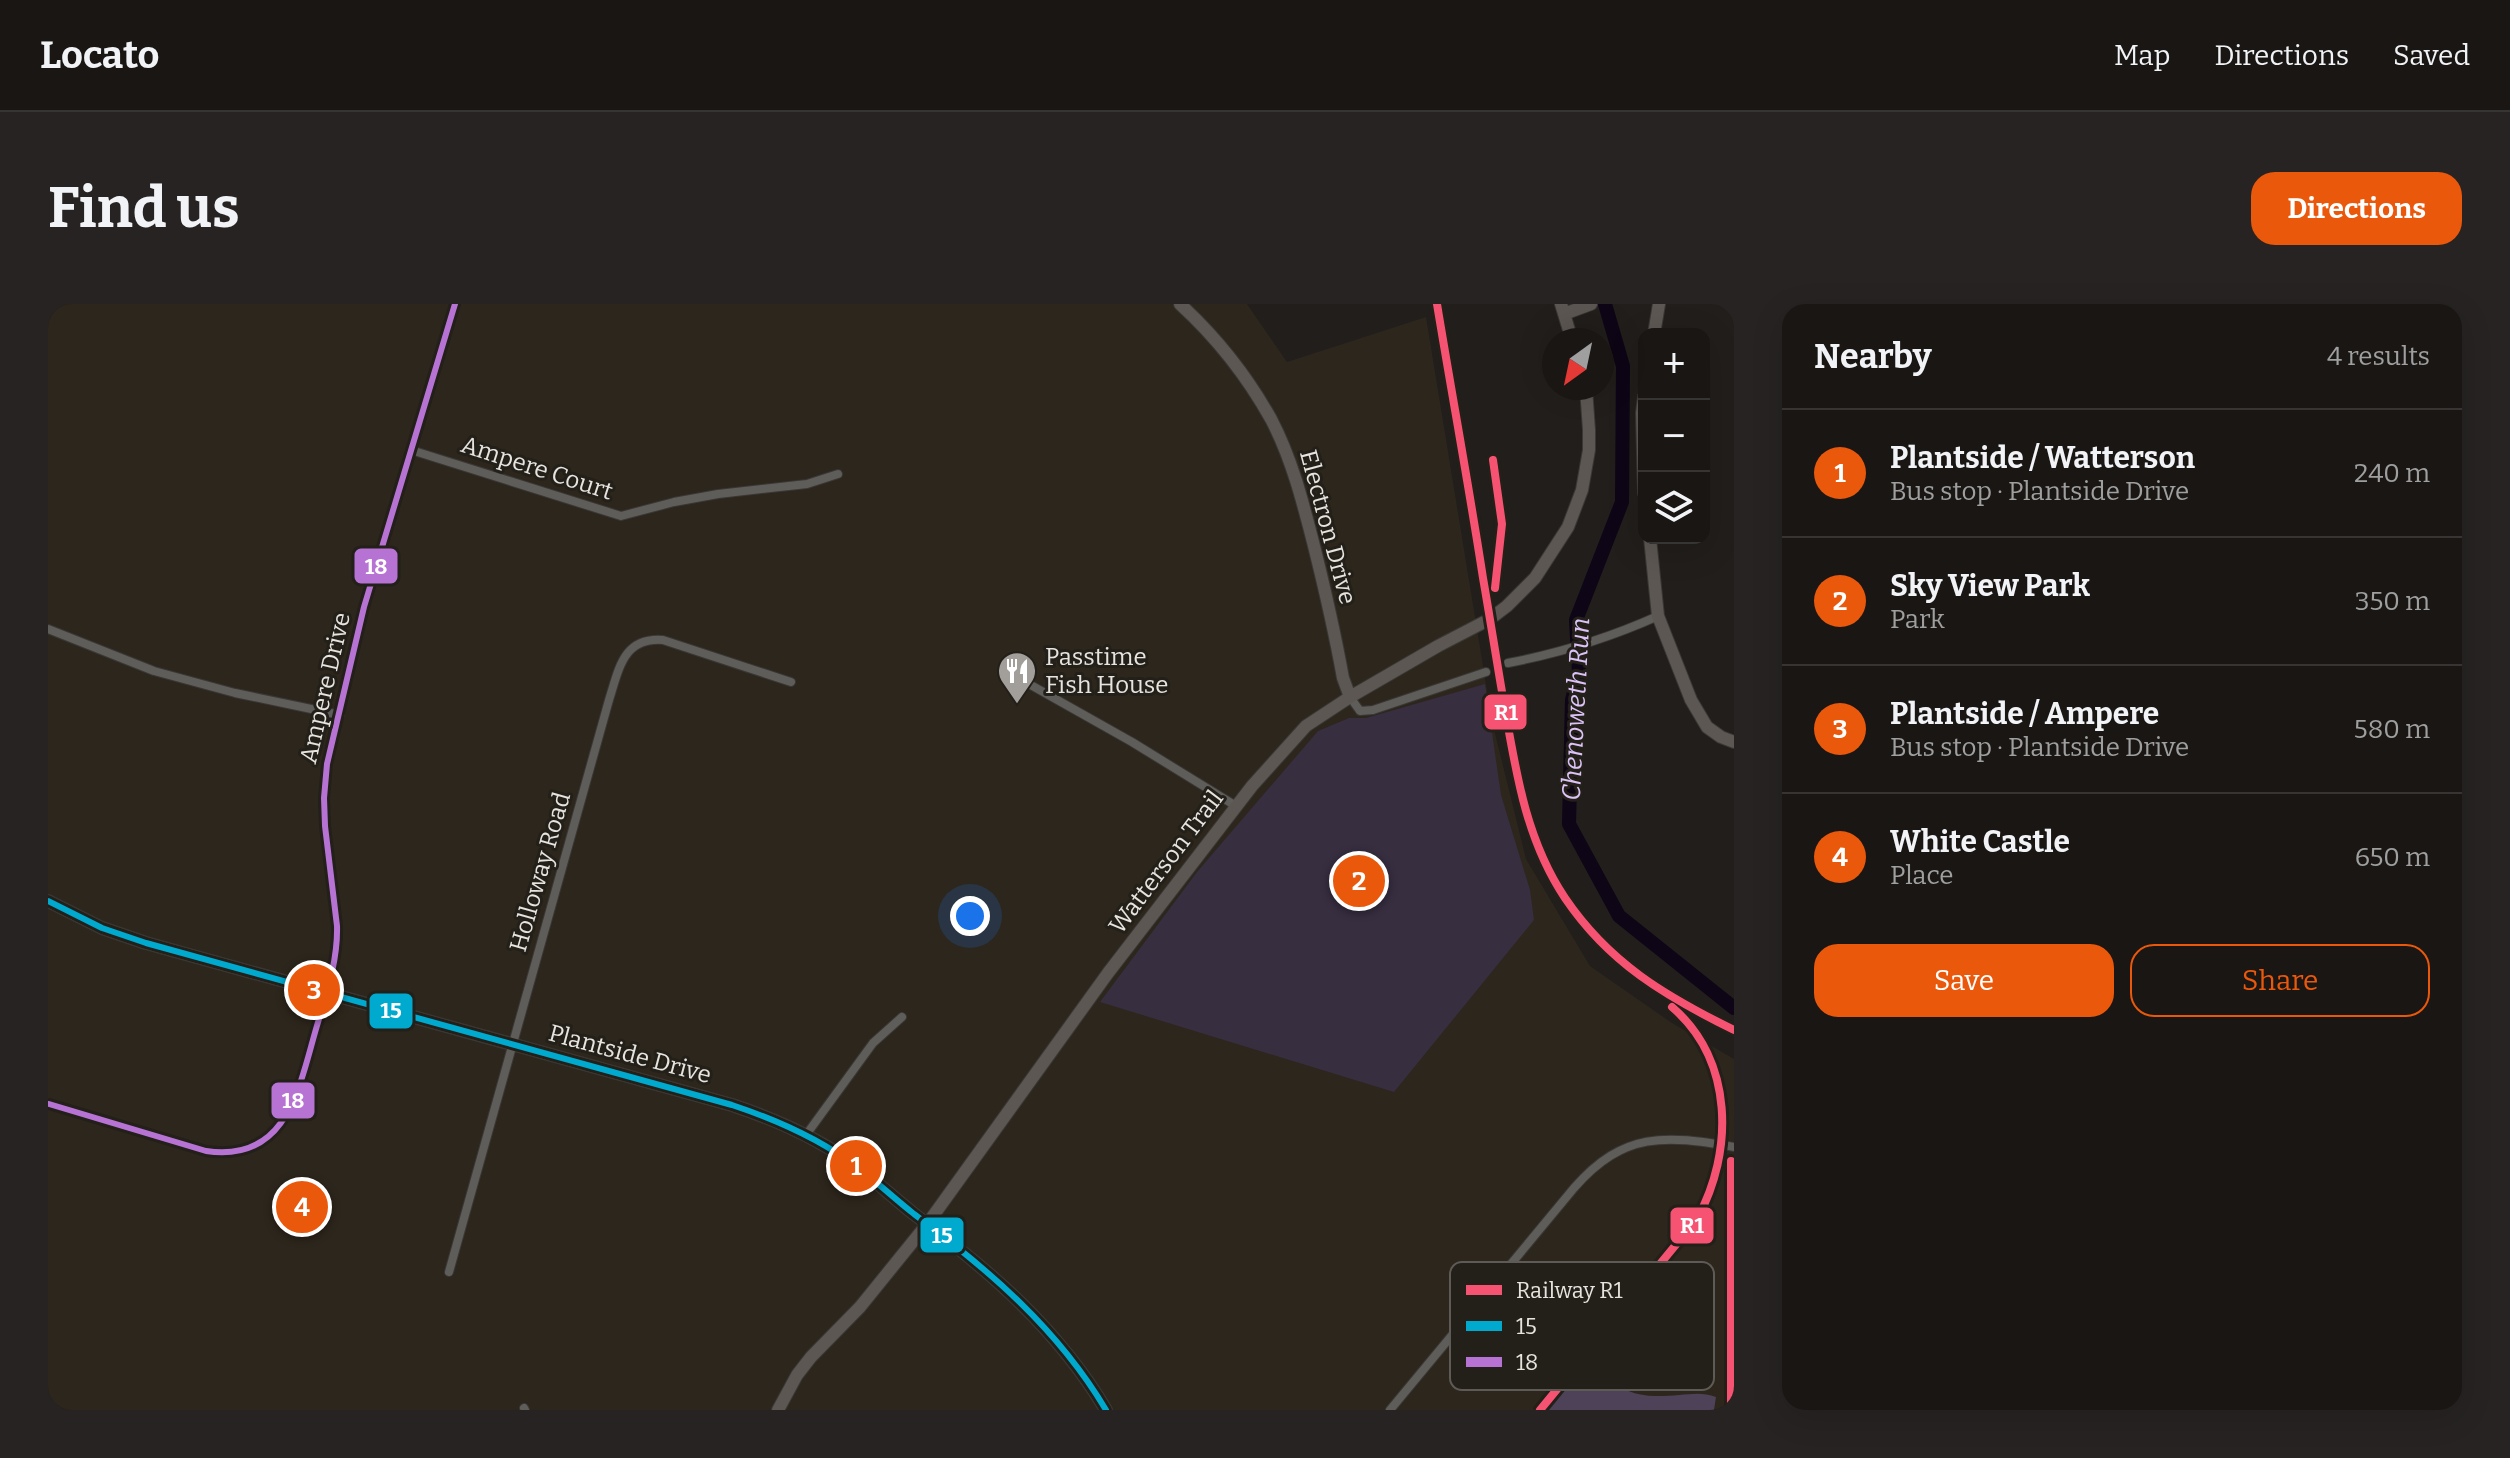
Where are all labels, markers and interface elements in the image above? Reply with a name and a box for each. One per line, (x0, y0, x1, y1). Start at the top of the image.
text: Locato (40, 32, 159, 78)
text: Map (2114, 39, 2170, 72)
text: Directions (2214, 39, 2349, 72)
text: Saved (2393, 39, 2470, 72)
button: Directions (2251, 172, 2462, 245)
text: Find us (48, 175, 240, 242)
north arrow (1542, 328, 1614, 400)
map controls (1638, 328, 1710, 544)
button: + (1638, 328, 1710, 400)
text: Nearby (1814, 336, 1932, 377)
text: 4 results (2327, 341, 2430, 372)
button: − (1638, 400, 1710, 472)
street label: Ampere Court (458, 430, 617, 506)
text: Plantside / Watterson (1890, 440, 2195, 476)
street label: Electron Drive (1294, 447, 1362, 607)
text: 1 (1834, 458, 1846, 489)
text: 240 m (2354, 458, 2430, 489)
button: layers (1638, 472, 1710, 544)
text: Bus stop · Plantside Drive (1890, 476, 2189, 507)
line badge: 18 (353, 547, 399, 585)
text: 18 (365, 553, 387, 580)
text: Sky View Park (1890, 568, 2090, 604)
text: 2 (1833, 586, 1847, 617)
text: 350 m (2355, 586, 2430, 617)
text: Park (1890, 604, 1945, 635)
street label: Ampere Drive (294, 610, 356, 766)
water label: Chenoweth Run (1556, 617, 1596, 801)
place label: Passtime Fish House (1045, 643, 1168, 699)
restaurant icon: Passtime Fish House (996, 650, 1038, 705)
line badge: R1 (1483, 693, 1528, 731)
text: Plantside / Ampere (1890, 696, 2159, 732)
text: R1 (1494, 699, 1519, 726)
text: 3 (1833, 714, 1847, 745)
text: 580 m (2354, 714, 2430, 745)
text: Bus stop · Plantside Drive (1890, 732, 2189, 763)
street label: Watterson Trail (1103, 785, 1229, 939)
street label: Holloway Road (504, 789, 576, 955)
text: White Castle (1890, 824, 2070, 860)
text: 4 (1832, 842, 1848, 873)
text: 650 m (2355, 842, 2430, 873)
pin: 2 (1333, 851, 1385, 911)
text: Place (1890, 860, 1954, 891)
your location (950, 896, 990, 936)
button: Save (1814, 944, 2114, 1017)
button: Share (2130, 944, 2430, 1017)
pin: 3 (288, 960, 340, 1020)
line badge: 15 (368, 992, 414, 1030)
text: 15 (380, 997, 402, 1024)
street label: Plantside Drive (546, 1019, 714, 1089)
line badge: 18 (270, 1081, 316, 1120)
text: 18 (282, 1087, 304, 1114)
pin: 1 (830, 1136, 882, 1196)
pin: 4 (276, 1177, 328, 1237)
line badge: R1 (1669, 1206, 1715, 1245)
text: R1 (1680, 1212, 1705, 1239)
line badge: 15 (919, 1216, 965, 1254)
text: 15 (931, 1222, 953, 1249)
legend (1450, 1262, 1714, 1390)
text: Railway R1 (1516, 1277, 1623, 1304)
text: 15 (1516, 1313, 1537, 1340)
text: 18 (1516, 1349, 1538, 1376)

